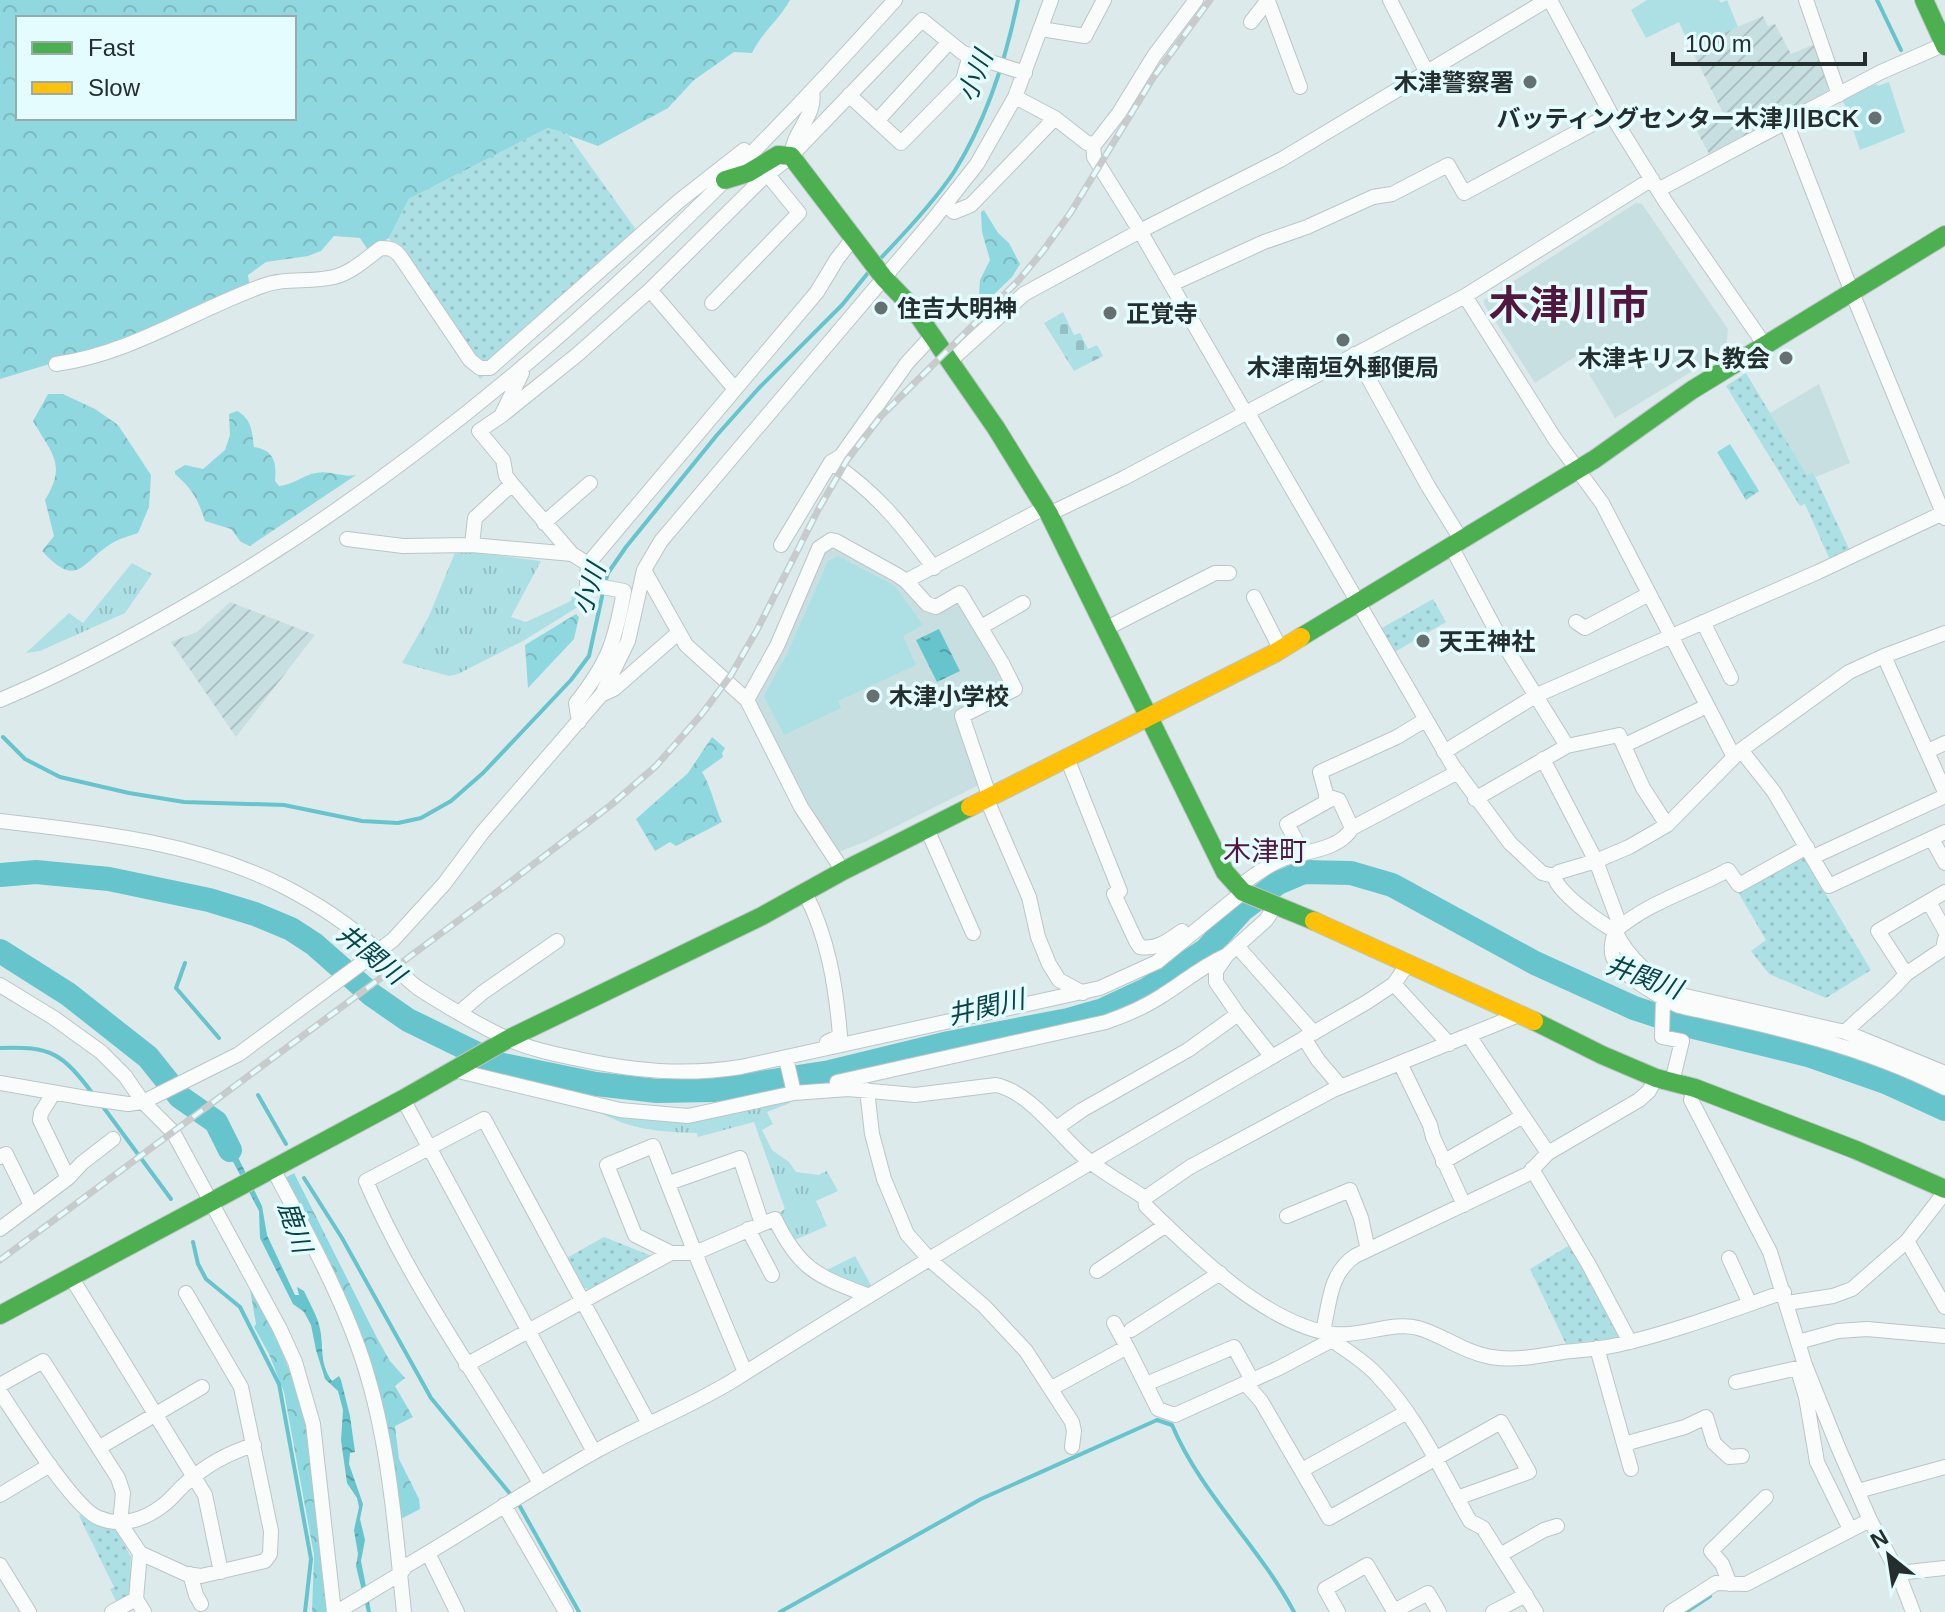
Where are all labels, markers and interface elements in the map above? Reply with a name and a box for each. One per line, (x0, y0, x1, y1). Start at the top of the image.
legend (16, 16, 296, 120)
scale bar (1673, 16, 1865, 66)
text: 100 m (1685, 30, 1752, 57)
text: Fast (88, 34, 135, 61)
water label: 小川 (952, 44, 999, 106)
place label: 木津警察署 (1394, 69, 1514, 96)
marker: 木津警察署 (1521, 73, 1539, 91)
text: Slow (88, 74, 141, 101)
place label: バッティングセンター木津川BCK (1496, 105, 1860, 132)
marker: バッティングセンター木津川BCK (1866, 109, 1884, 127)
district label: 木津川市 (1489, 283, 1649, 327)
place label: 住吉大明神 (897, 295, 1017, 322)
marker: 住吉大明神 (872, 299, 890, 317)
place label: 正覚寺 (1126, 300, 1198, 327)
marker: 正覚寺 (1101, 304, 1119, 322)
marker: 木津南垣外郵便局 (1334, 331, 1352, 349)
place label: 木津キリスト教会 (1578, 345, 1770, 372)
marker: 木津キリスト教会 (1777, 349, 1795, 367)
place label: 木津南垣外郵便局 (1247, 354, 1439, 381)
water label: 小川 (567, 557, 612, 618)
place label: 天王神社 (1439, 628, 1535, 655)
marker: 天王神社 (1414, 632, 1432, 650)
place label: 木津小学校 (889, 683, 1009, 710)
marker: 木津小学校 (864, 687, 882, 705)
district label: 木津町 (1223, 836, 1307, 867)
water label: 井関川 (331, 918, 413, 992)
water label: 井関川 (1602, 950, 1689, 1005)
water label: 井関川 (945, 983, 1030, 1030)
water label: 鹿川 (272, 1198, 319, 1259)
north arrow (1849, 1516, 1929, 1596)
text: N (1866, 1524, 1892, 1554)

